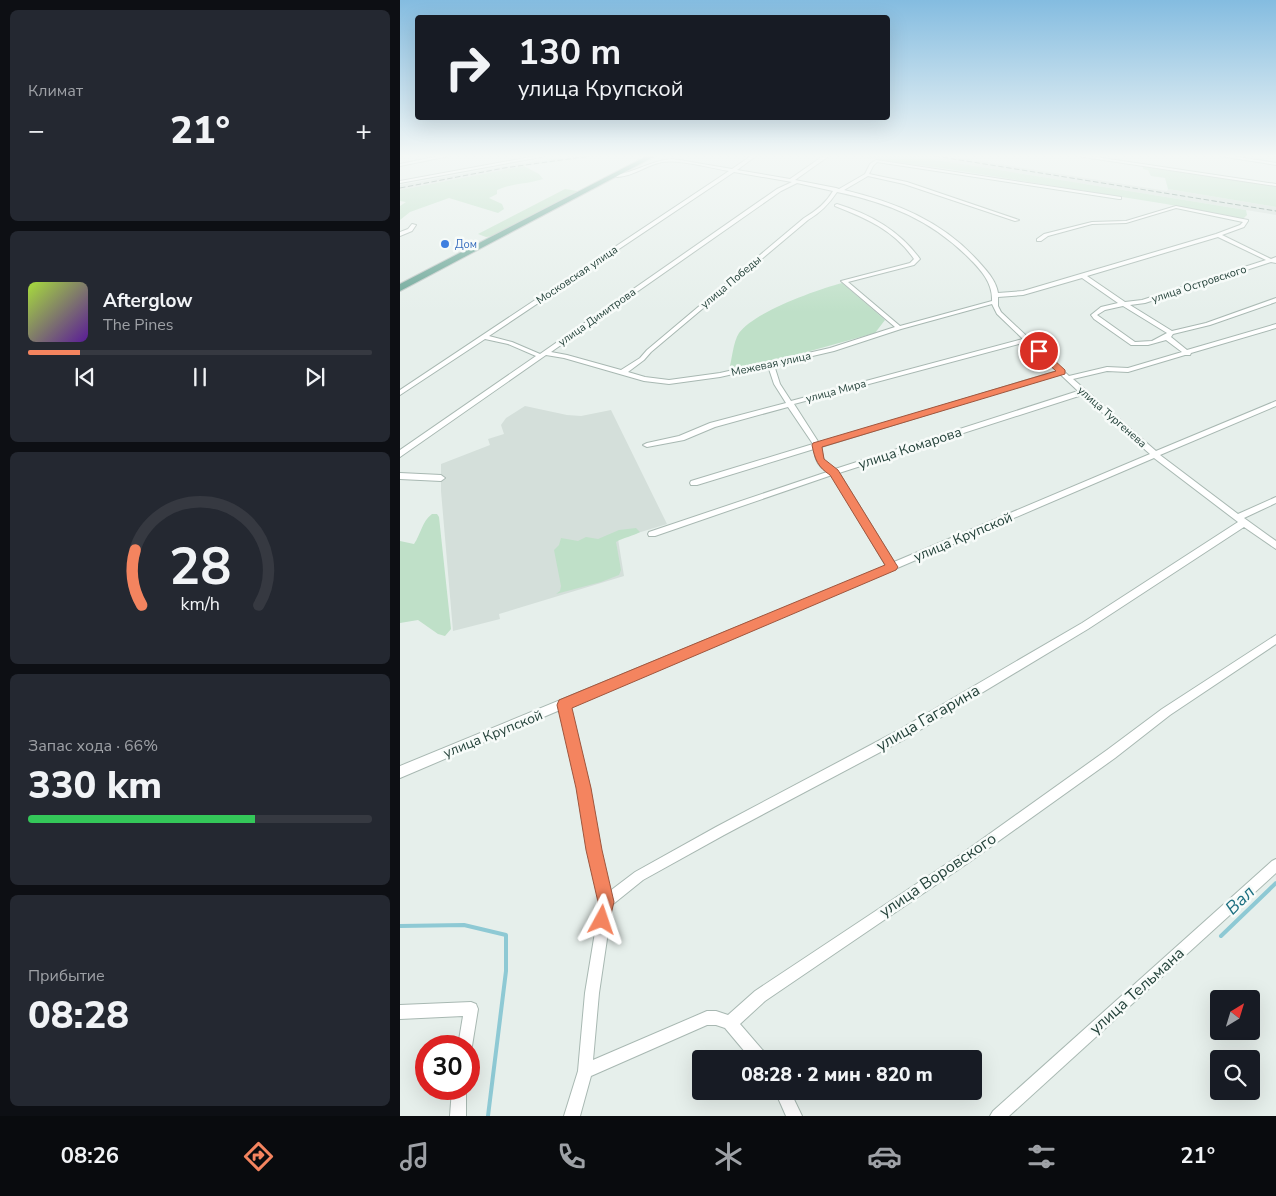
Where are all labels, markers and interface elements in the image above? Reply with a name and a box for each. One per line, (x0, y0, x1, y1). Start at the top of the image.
text: 130 m (518, 29, 621, 76)
icon: right (435, 35, 500, 100)
text: улица Крупской (518, 74, 684, 104)
text: Климат (28, 80, 83, 102)
text: 21° (170, 105, 230, 156)
text: − (28, 112, 45, 150)
text: + (355, 112, 372, 150)
place label: Дом (455, 237, 477, 252)
marker: Дом (439, 238, 451, 250)
street label: Московская улица (533, 242, 621, 308)
street label: улица Победы (698, 252, 764, 312)
street label: улица Островского (1150, 262, 1248, 306)
street label: улица Димитрова (555, 285, 639, 349)
text: Afterglow (103, 288, 193, 314)
text: The Pines (103, 314, 173, 336)
pin (1018, 330, 1060, 372)
icon: arrive (1025, 337, 1053, 365)
street label: Межевая улица (730, 348, 812, 380)
icon: previous (71, 363, 99, 391)
icon: pause (186, 363, 214, 391)
icon: next (301, 363, 329, 391)
street label: улица Мира (804, 376, 868, 406)
street label: улица Тургенева (1074, 383, 1150, 451)
street label: улица Комарова (856, 422, 964, 474)
street label: улица Крупской (911, 508, 1015, 566)
text: 28 (169, 531, 231, 602)
text: km/h (180, 592, 220, 616)
street label: улица Гагарина (872, 679, 984, 757)
street label: улица Крупской (441, 705, 545, 763)
text: Запас хода · 66% (28, 735, 158, 757)
text: 330 km (28, 760, 162, 811)
street label: улица Воровского (875, 828, 1001, 922)
water label: Вал (1220, 880, 1260, 920)
position arrow (575, 893, 627, 945)
street label: улица Тельмана (1085, 942, 1189, 1040)
text: Прибытие (28, 965, 105, 987)
text: 08:28 (28, 990, 129, 1041)
north arrow (1210, 990, 1260, 1040)
map controls (1210, 990, 1260, 1100)
speed limit sign: 30 (415, 1035, 480, 1100)
button: search (1210, 1050, 1260, 1100)
text: 08:28 · 2 мин · 820 m (741, 1062, 933, 1088)
icon: directions (241, 1139, 276, 1174)
icon: music (397, 1139, 432, 1174)
icon: phone (554, 1139, 589, 1174)
icon: climate (711, 1139, 746, 1174)
icon: car (867, 1139, 902, 1174)
icon: filters (1024, 1139, 1059, 1174)
text: 08:26 (61, 1141, 119, 1171)
text: 21° (1180, 1141, 1215, 1171)

